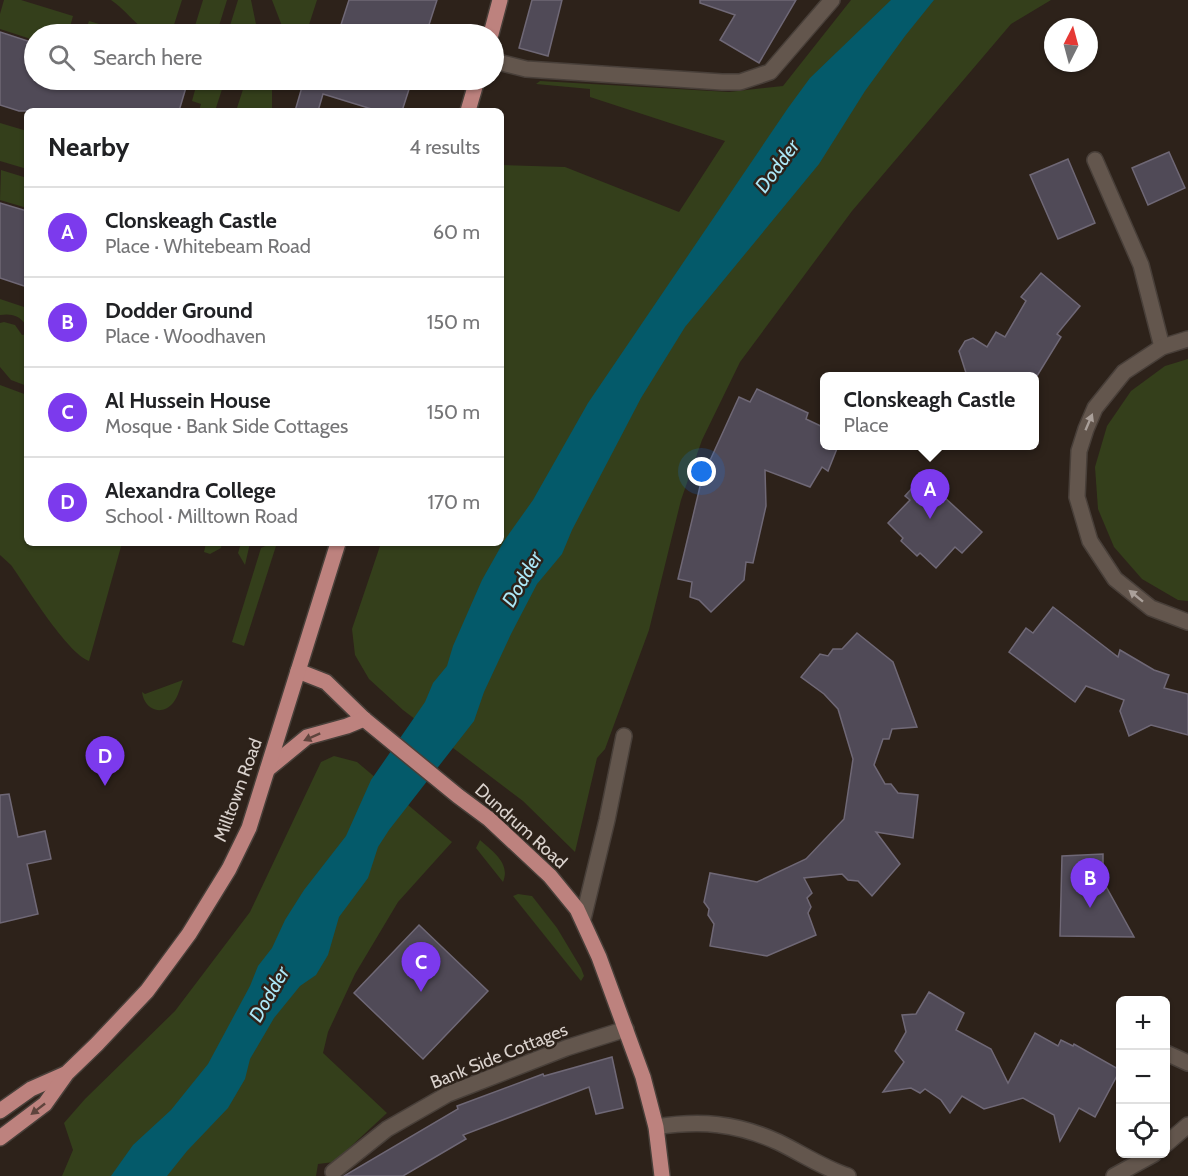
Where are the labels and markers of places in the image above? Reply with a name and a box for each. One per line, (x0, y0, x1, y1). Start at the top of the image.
pin: A (910, 470, 950, 519)
pin: D (86, 736, 124, 786)
pin: B (1070, 858, 1110, 908)
pin: C (402, 942, 440, 992)

